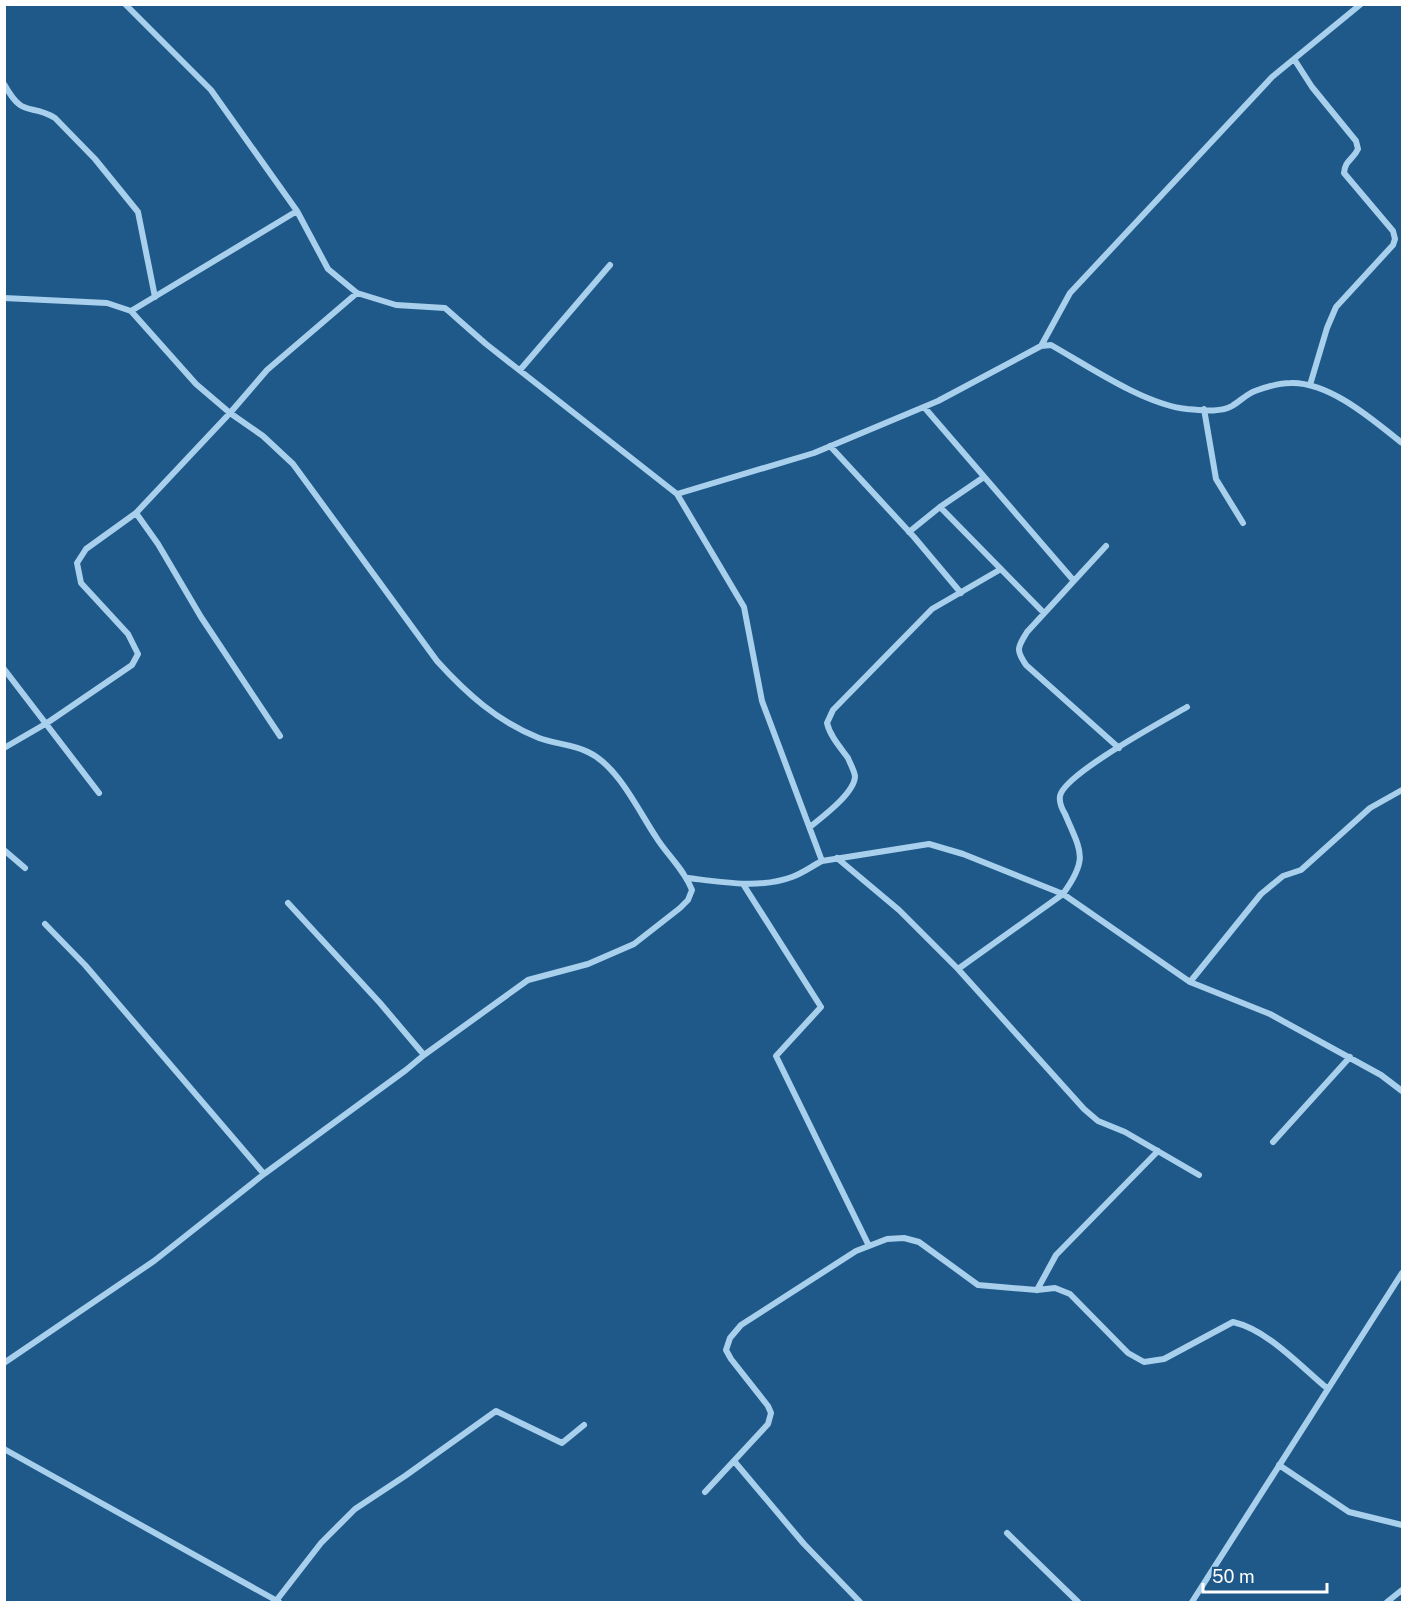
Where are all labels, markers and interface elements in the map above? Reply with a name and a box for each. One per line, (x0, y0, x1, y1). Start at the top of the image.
scale bar (1203, 1556, 1328, 1594)
text: 50 m (1212, 1566, 1255, 1587)

